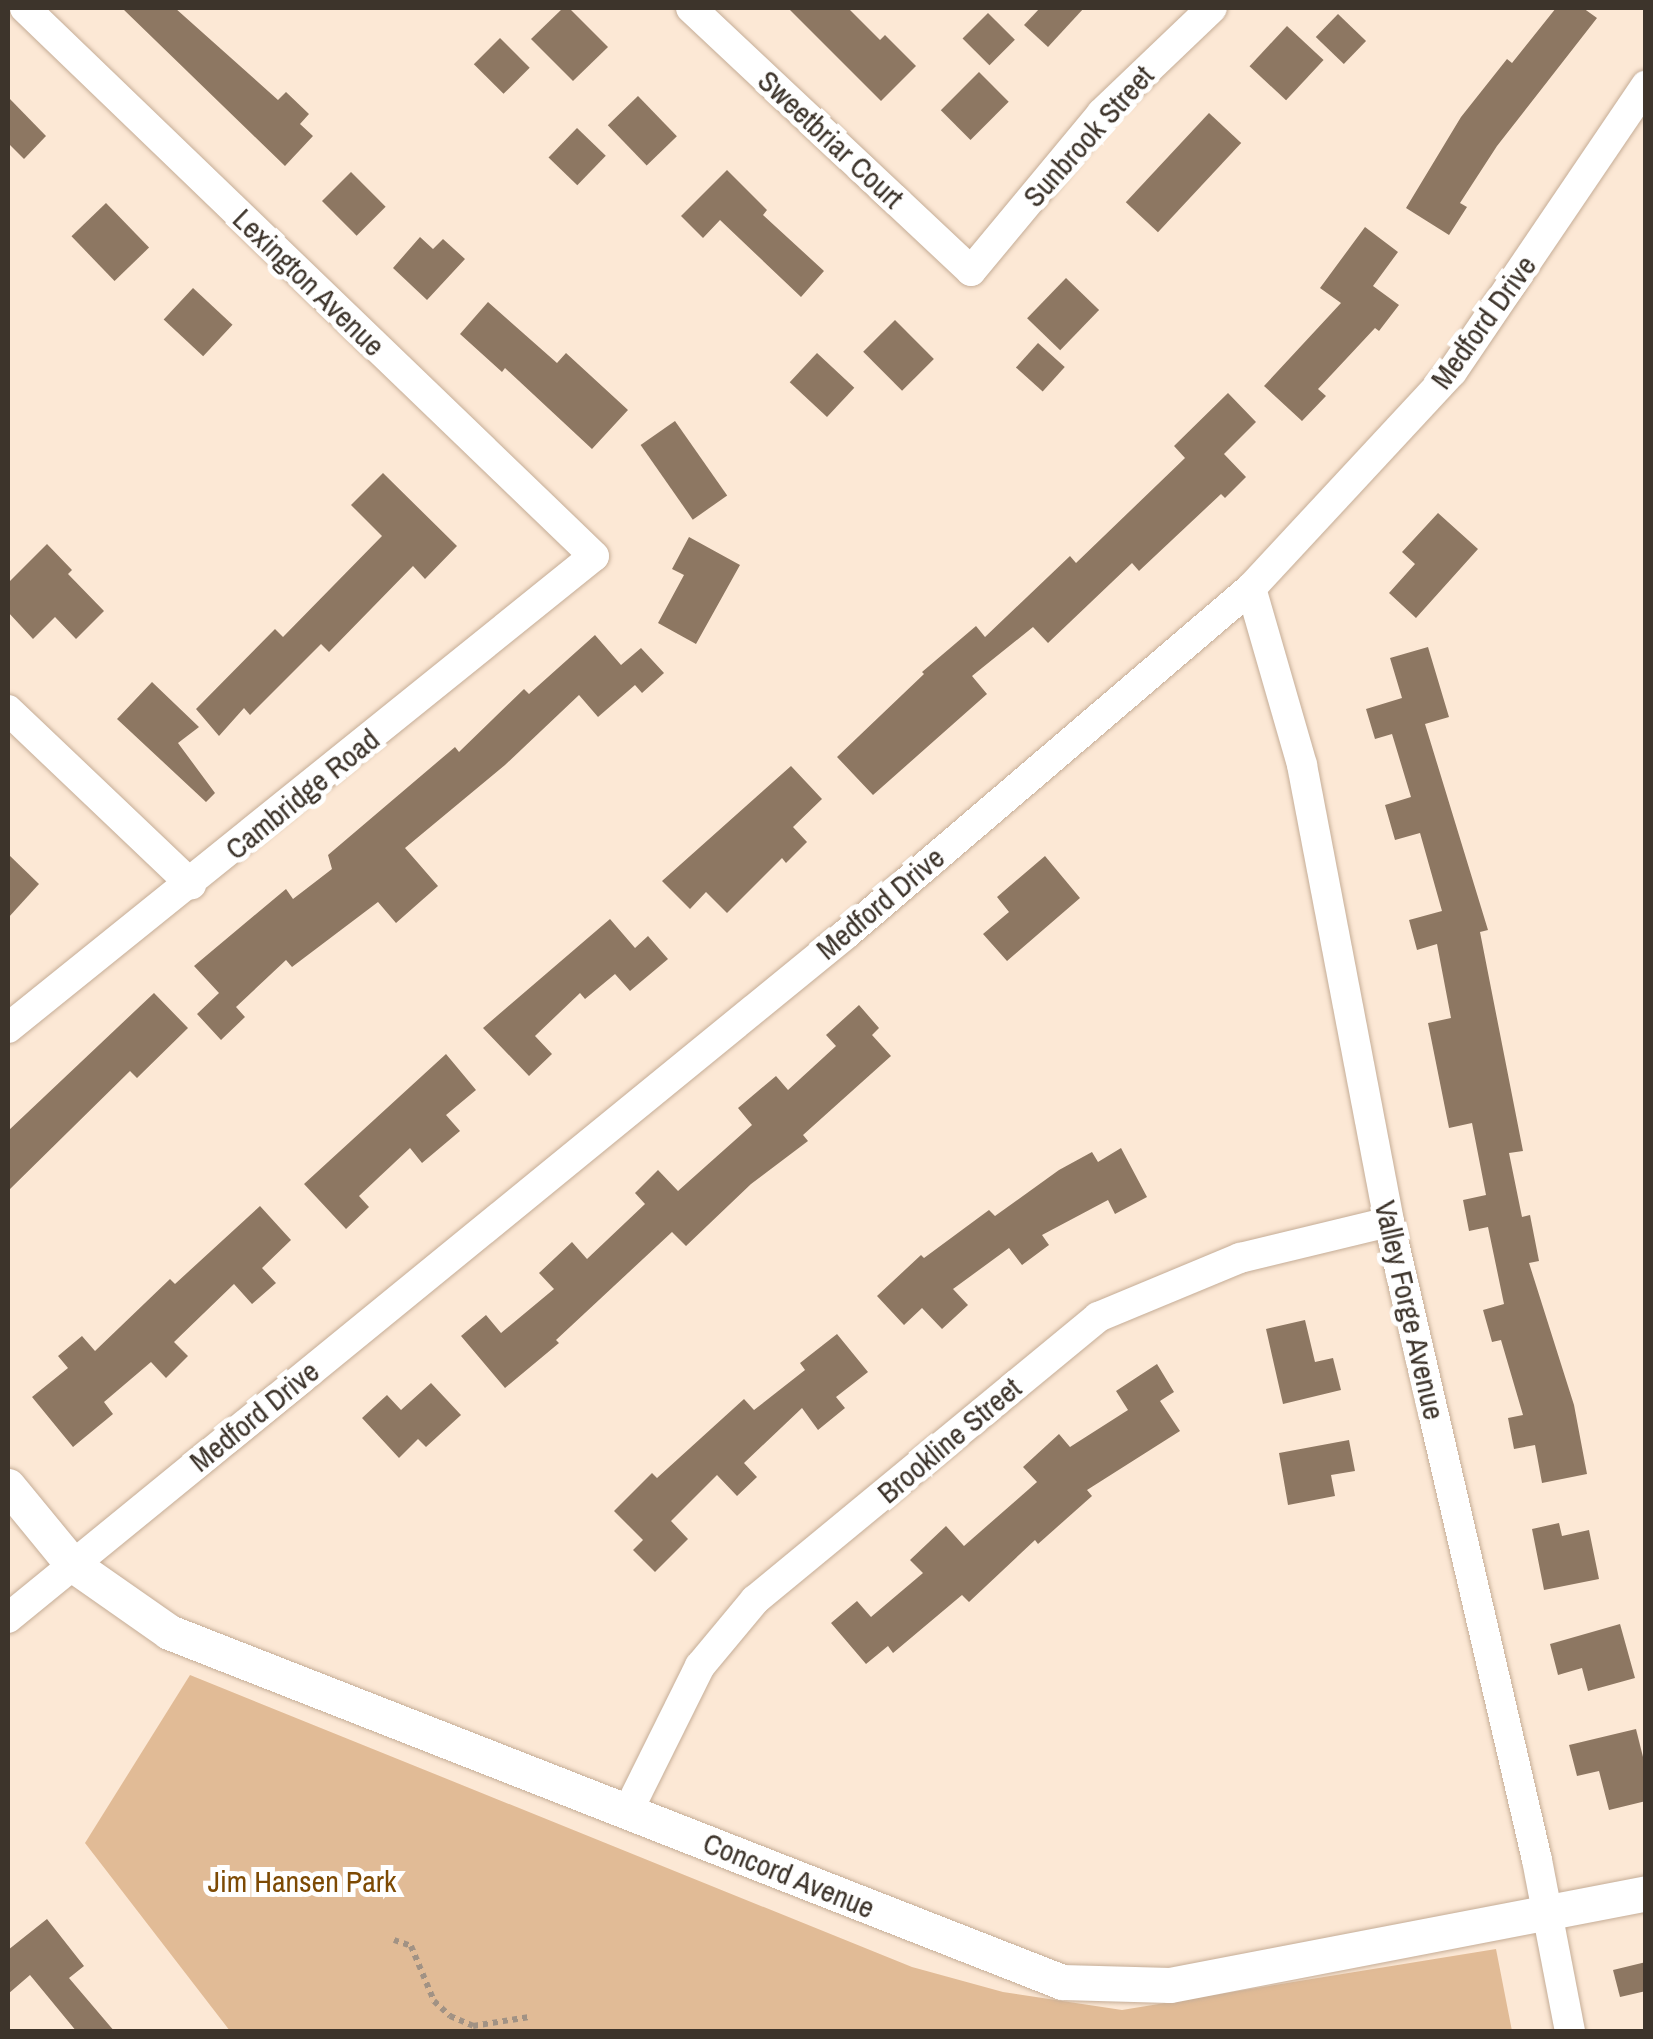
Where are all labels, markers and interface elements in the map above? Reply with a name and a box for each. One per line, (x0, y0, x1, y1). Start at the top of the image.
street label: Sunbrook Street (1015, 58, 1161, 214)
street label: Sweetbriar Court (751, 62, 911, 216)
street label: Lexington Avenue (225, 200, 393, 364)
street label: Medford Drive (1423, 248, 1543, 396)
street label: Cambridge Road (218, 721, 386, 867)
street label: Medford Drive (809, 839, 951, 967)
street label: Valley Forge Avenue (1367, 1196, 1453, 1424)
street label: Medford Drive (182, 1353, 326, 1479)
street label: Brookline Street (870, 1370, 1028, 1510)
street label: Concord Avenue (698, 1824, 880, 1926)
park label: Jim Hansen Park (208, 1863, 396, 1899)

